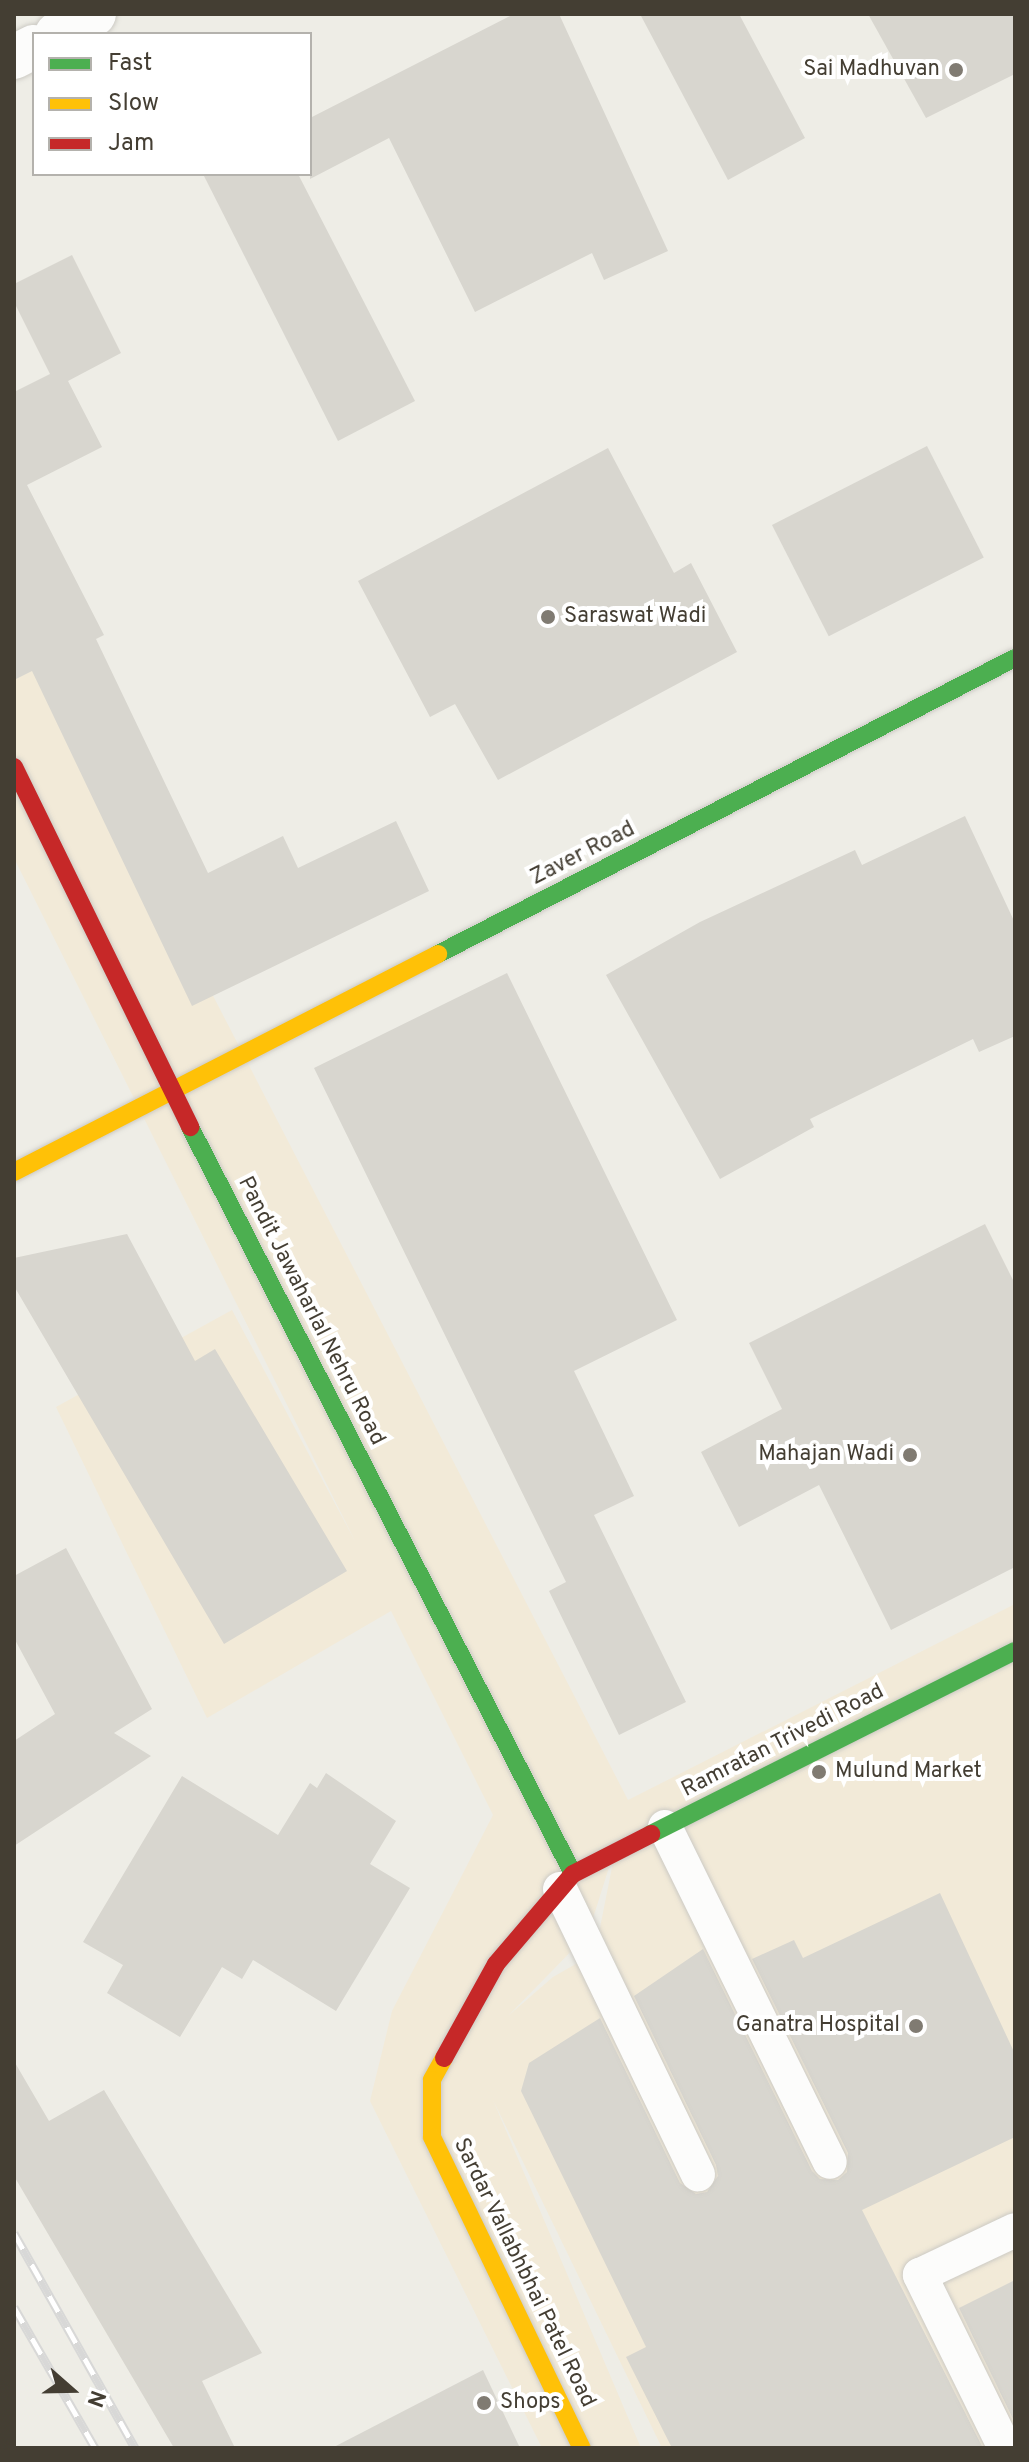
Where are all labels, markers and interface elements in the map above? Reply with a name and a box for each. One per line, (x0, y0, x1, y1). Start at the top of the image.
legend (32, 32, 312, 176)
text: Fast (108, 49, 152, 79)
place label: Sai Madhuvan (803, 57, 940, 83)
marker: Sai Madhuvan (947, 61, 965, 79)
text: Slow (108, 89, 159, 119)
text: Jam (108, 129, 154, 159)
place label: Saraswat Wadi (564, 604, 707, 630)
marker: Saraswat Wadi (539, 608, 557, 626)
street label: Zaver Road (526, 816, 640, 892)
street label: Pandit Jawaharlal Nehru Road (232, 1172, 390, 1450)
place label: Mahajan Wadi (758, 1442, 894, 1468)
marker: Mahajan Wadi (901, 1446, 919, 1464)
street label: Ramratan Trivedi Road (677, 1678, 889, 1804)
place label: Mulund Market (835, 1759, 982, 1785)
marker: Mulund Market (810, 1763, 828, 1781)
place label: Ganatra Hospital (736, 2013, 900, 2039)
marker: Ganatra Hospital (907, 2017, 925, 2035)
street label: Sardar Vallabhbhai Patel Road (447, 2134, 601, 2412)
north arrow (32, 2350, 112, 2430)
text: N (80, 2386, 110, 2410)
place label: Shops (500, 2390, 561, 2416)
marker: Shops (475, 2394, 493, 2412)

